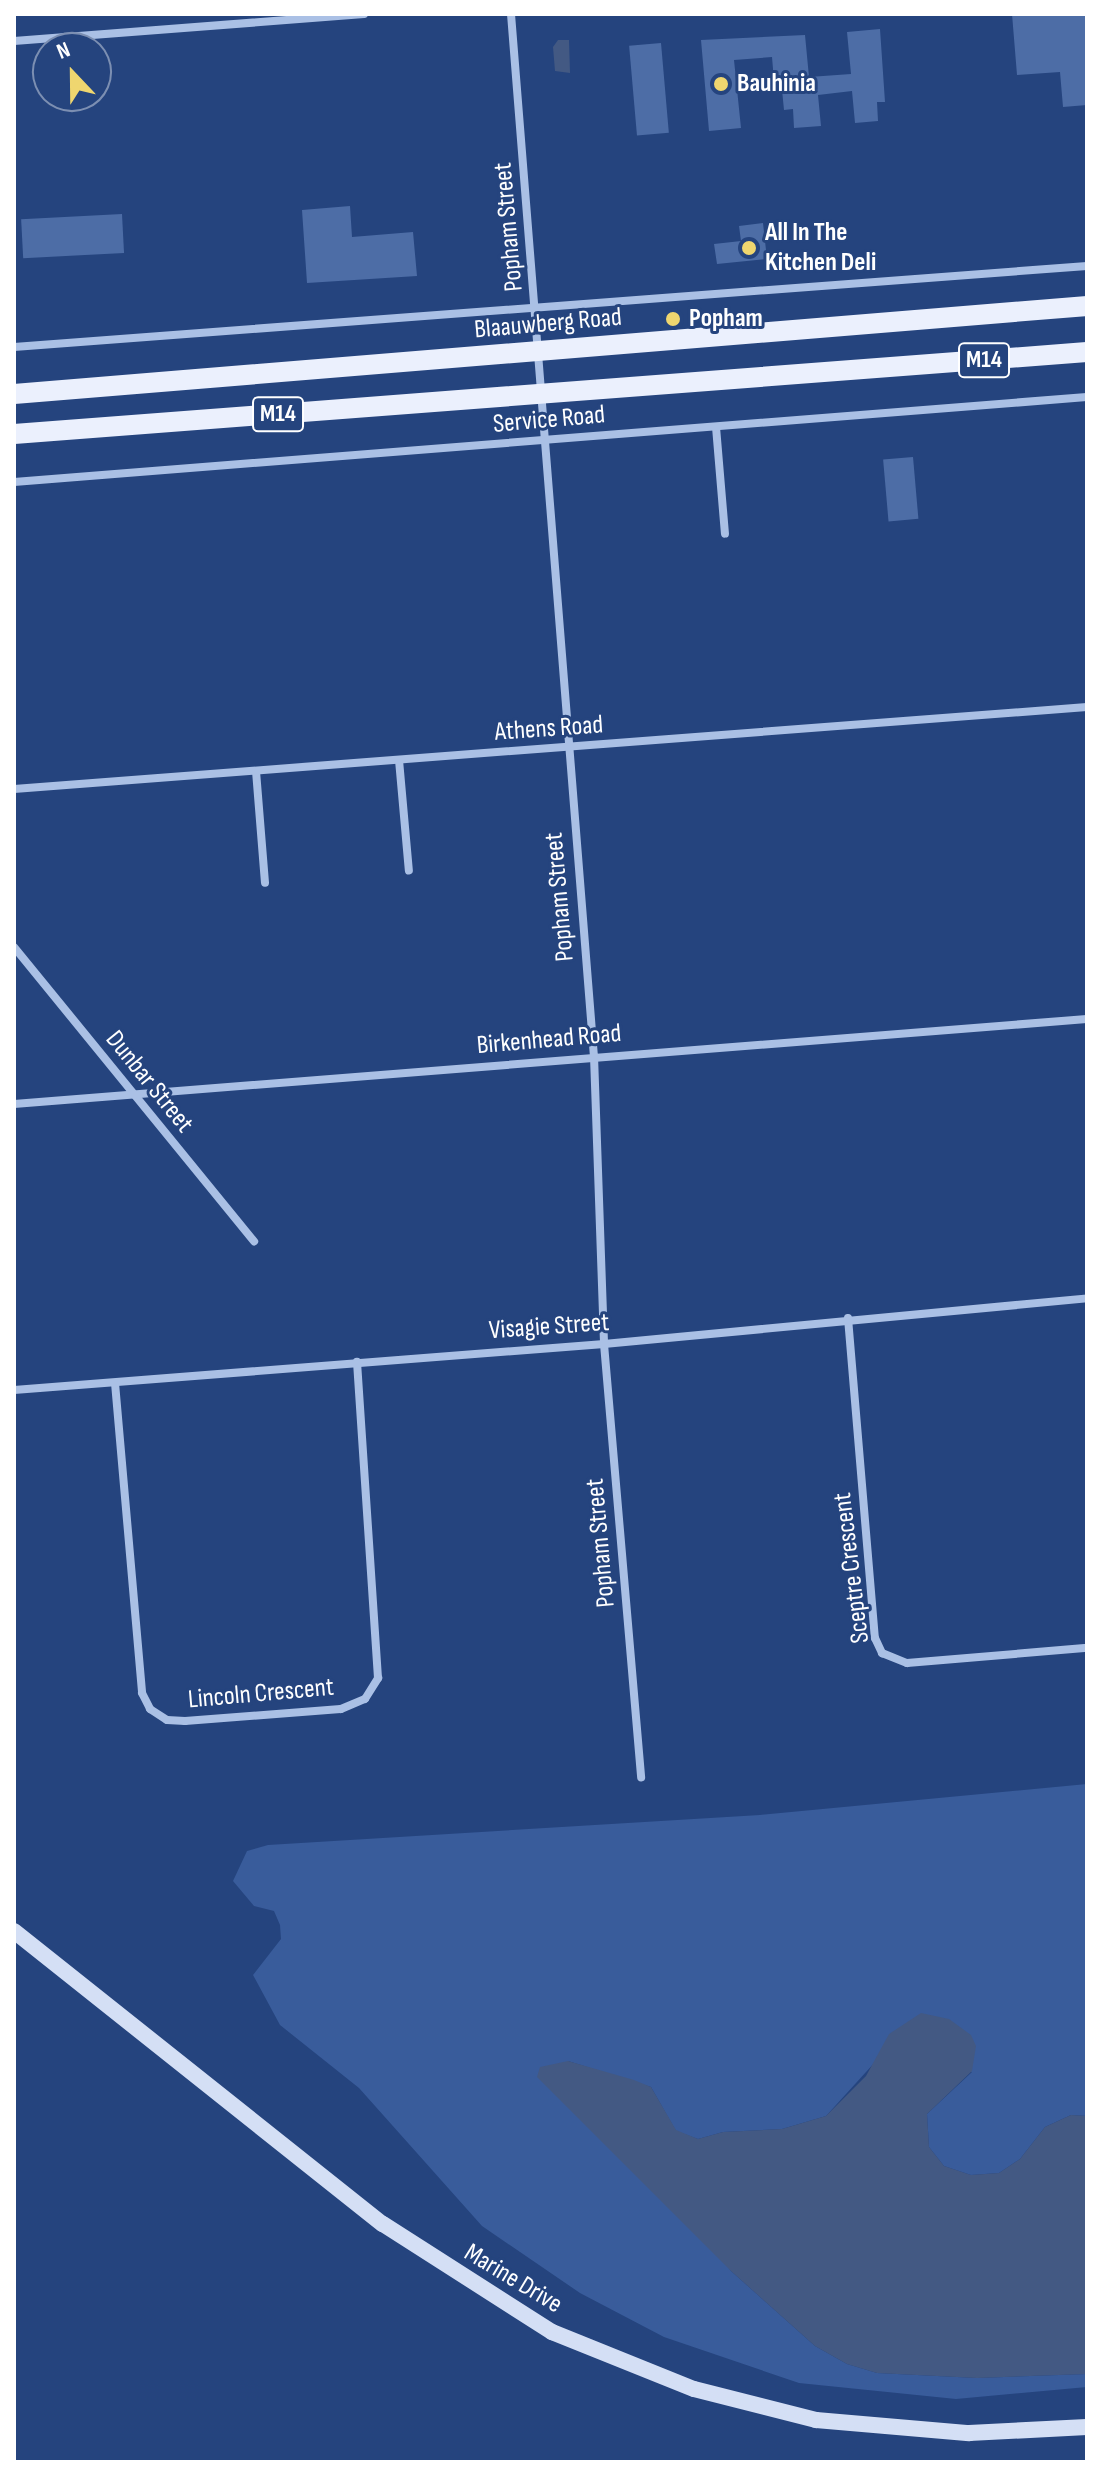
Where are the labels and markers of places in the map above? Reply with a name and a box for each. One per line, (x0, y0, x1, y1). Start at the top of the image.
place label: Bauhinia (737, 68, 816, 100)
marker: Bauhinia (712, 75, 730, 93)
place label: All In The Kitchen Deli (765, 217, 876, 278)
marker: All In The Kitchen Deli (740, 239, 758, 257)
place label: Popham (689, 303, 763, 335)
marker: Popham (664, 310, 682, 328)

